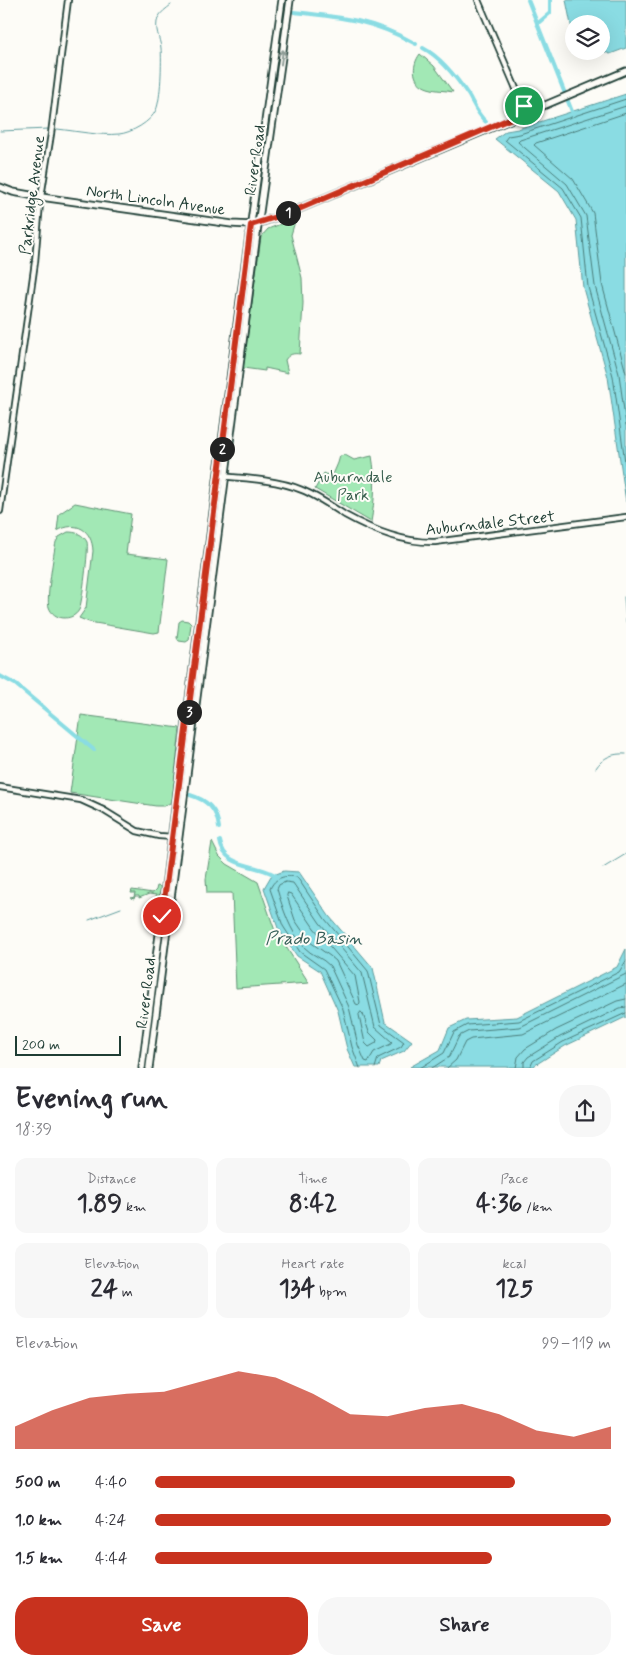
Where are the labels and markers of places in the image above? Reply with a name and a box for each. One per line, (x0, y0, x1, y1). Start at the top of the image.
pin (503, 85, 545, 127)
pin: 1 (276, 200, 300, 226)
pin: 2 (210, 436, 234, 462)
pin: 3 (176, 700, 202, 724)
pin (141, 895, 183, 937)

